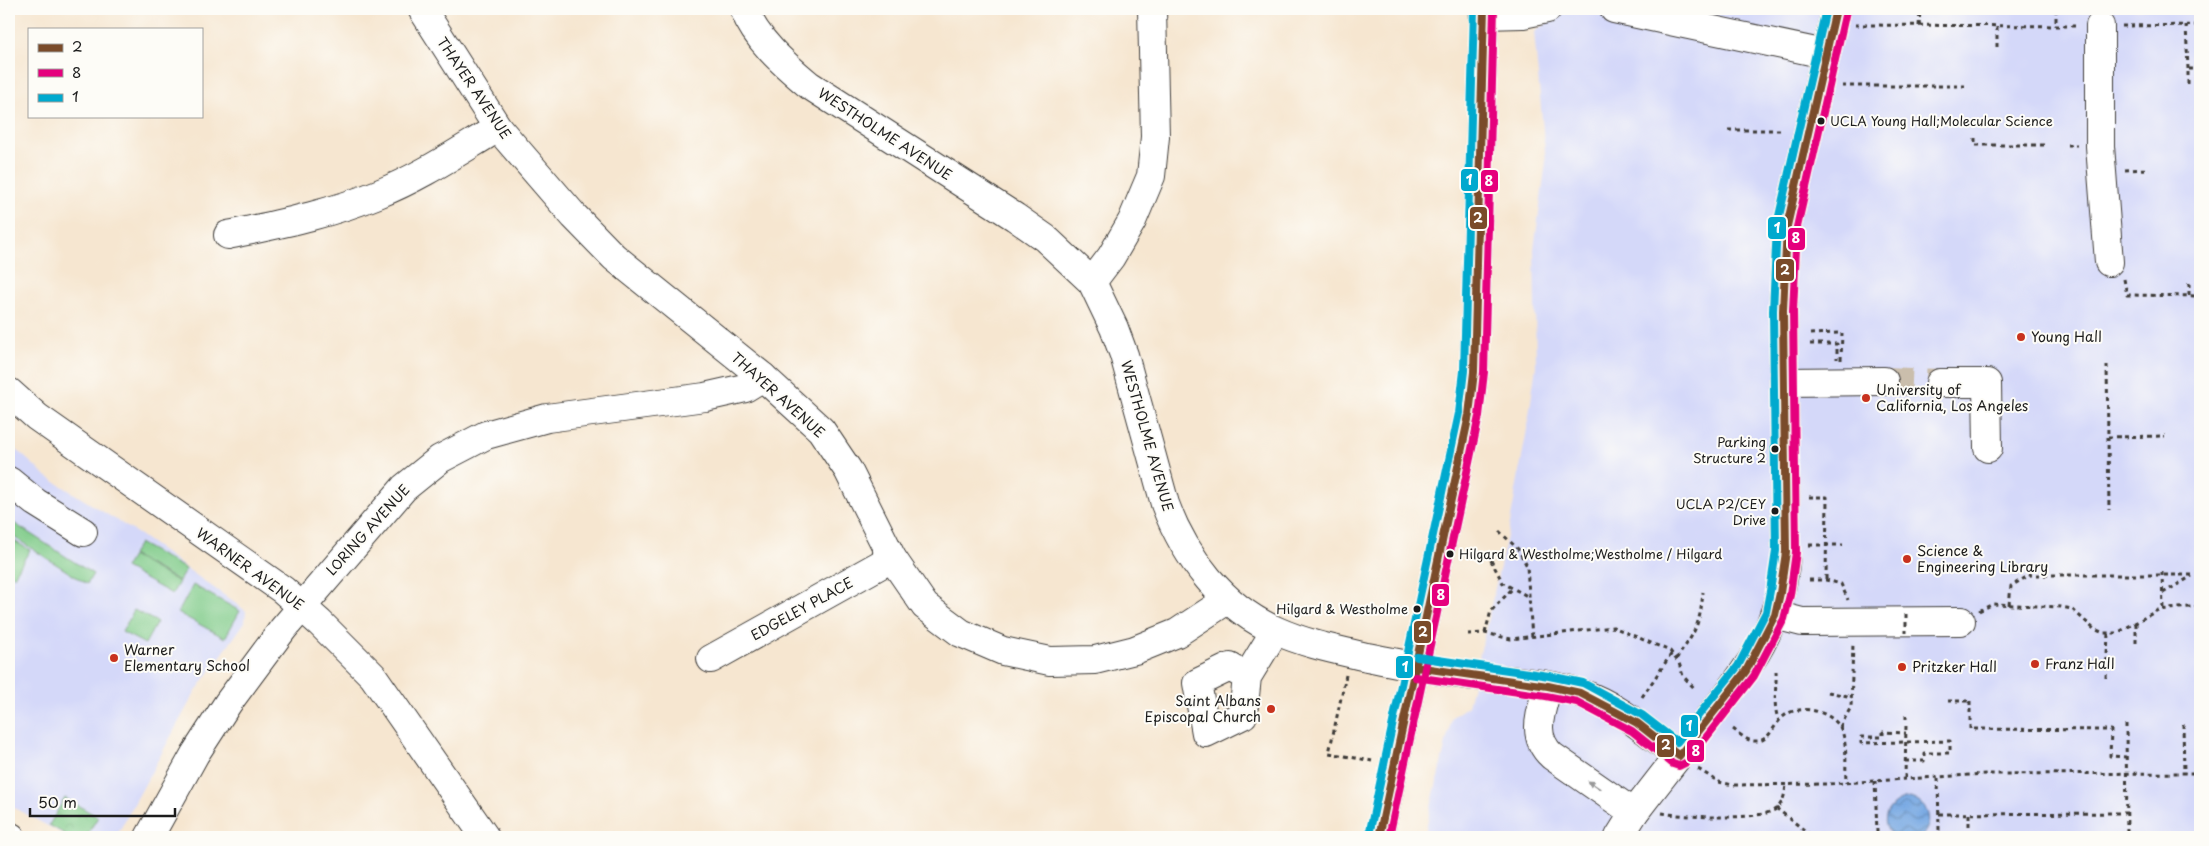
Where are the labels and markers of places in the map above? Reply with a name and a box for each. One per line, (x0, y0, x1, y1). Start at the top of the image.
place label: UCLA Young Hall;Molecular Science (1830, 111, 2053, 130)
marker: UCLA Young Hall;Molecular Science (1816, 116, 1826, 126)
place label: Young Hall (2031, 326, 2102, 347)
marker: Young Hall (2015, 331, 2027, 343)
place label: University of California, Los Angeles (1876, 379, 2028, 416)
marker: University of California, Los Angeles (1860, 392, 1872, 404)
place label: Parking Structure 2 (1693, 432, 1766, 467)
marker: Parking Structure 2 (1770, 444, 1780, 454)
place label: UCLA P2/CEY Drive (1676, 494, 1767, 529)
marker: UCLA P2/CEY Drive (1770, 506, 1780, 516)
place label: Science & Engineering Library (1917, 540, 2048, 577)
place label: Hilgard & Westholme;Westholme / Hilgard (1459, 544, 1722, 563)
marker: Hilgard & Westholme;Westholme / Hilgard (1445, 549, 1455, 559)
marker: Science & Engineering Library (1901, 553, 1913, 565)
place label: Hilgard & Westholme (1276, 599, 1408, 618)
marker: Hilgard & Westholme (1412, 604, 1422, 614)
place label: Warner Elementary School (124, 639, 250, 676)
marker: Warner Elementary School (108, 652, 120, 664)
place label: Franz Hall (2045, 653, 2114, 674)
place label: Pritzker Hall (1912, 656, 1997, 677)
marker: Franz Hall (2029, 658, 2041, 670)
marker: Pritzker Hall (1896, 661, 1908, 673)
place label: Saint Albans Episcopal Church (1145, 690, 1261, 727)
marker: Saint Albans Episcopal Church (1265, 703, 1277, 715)

